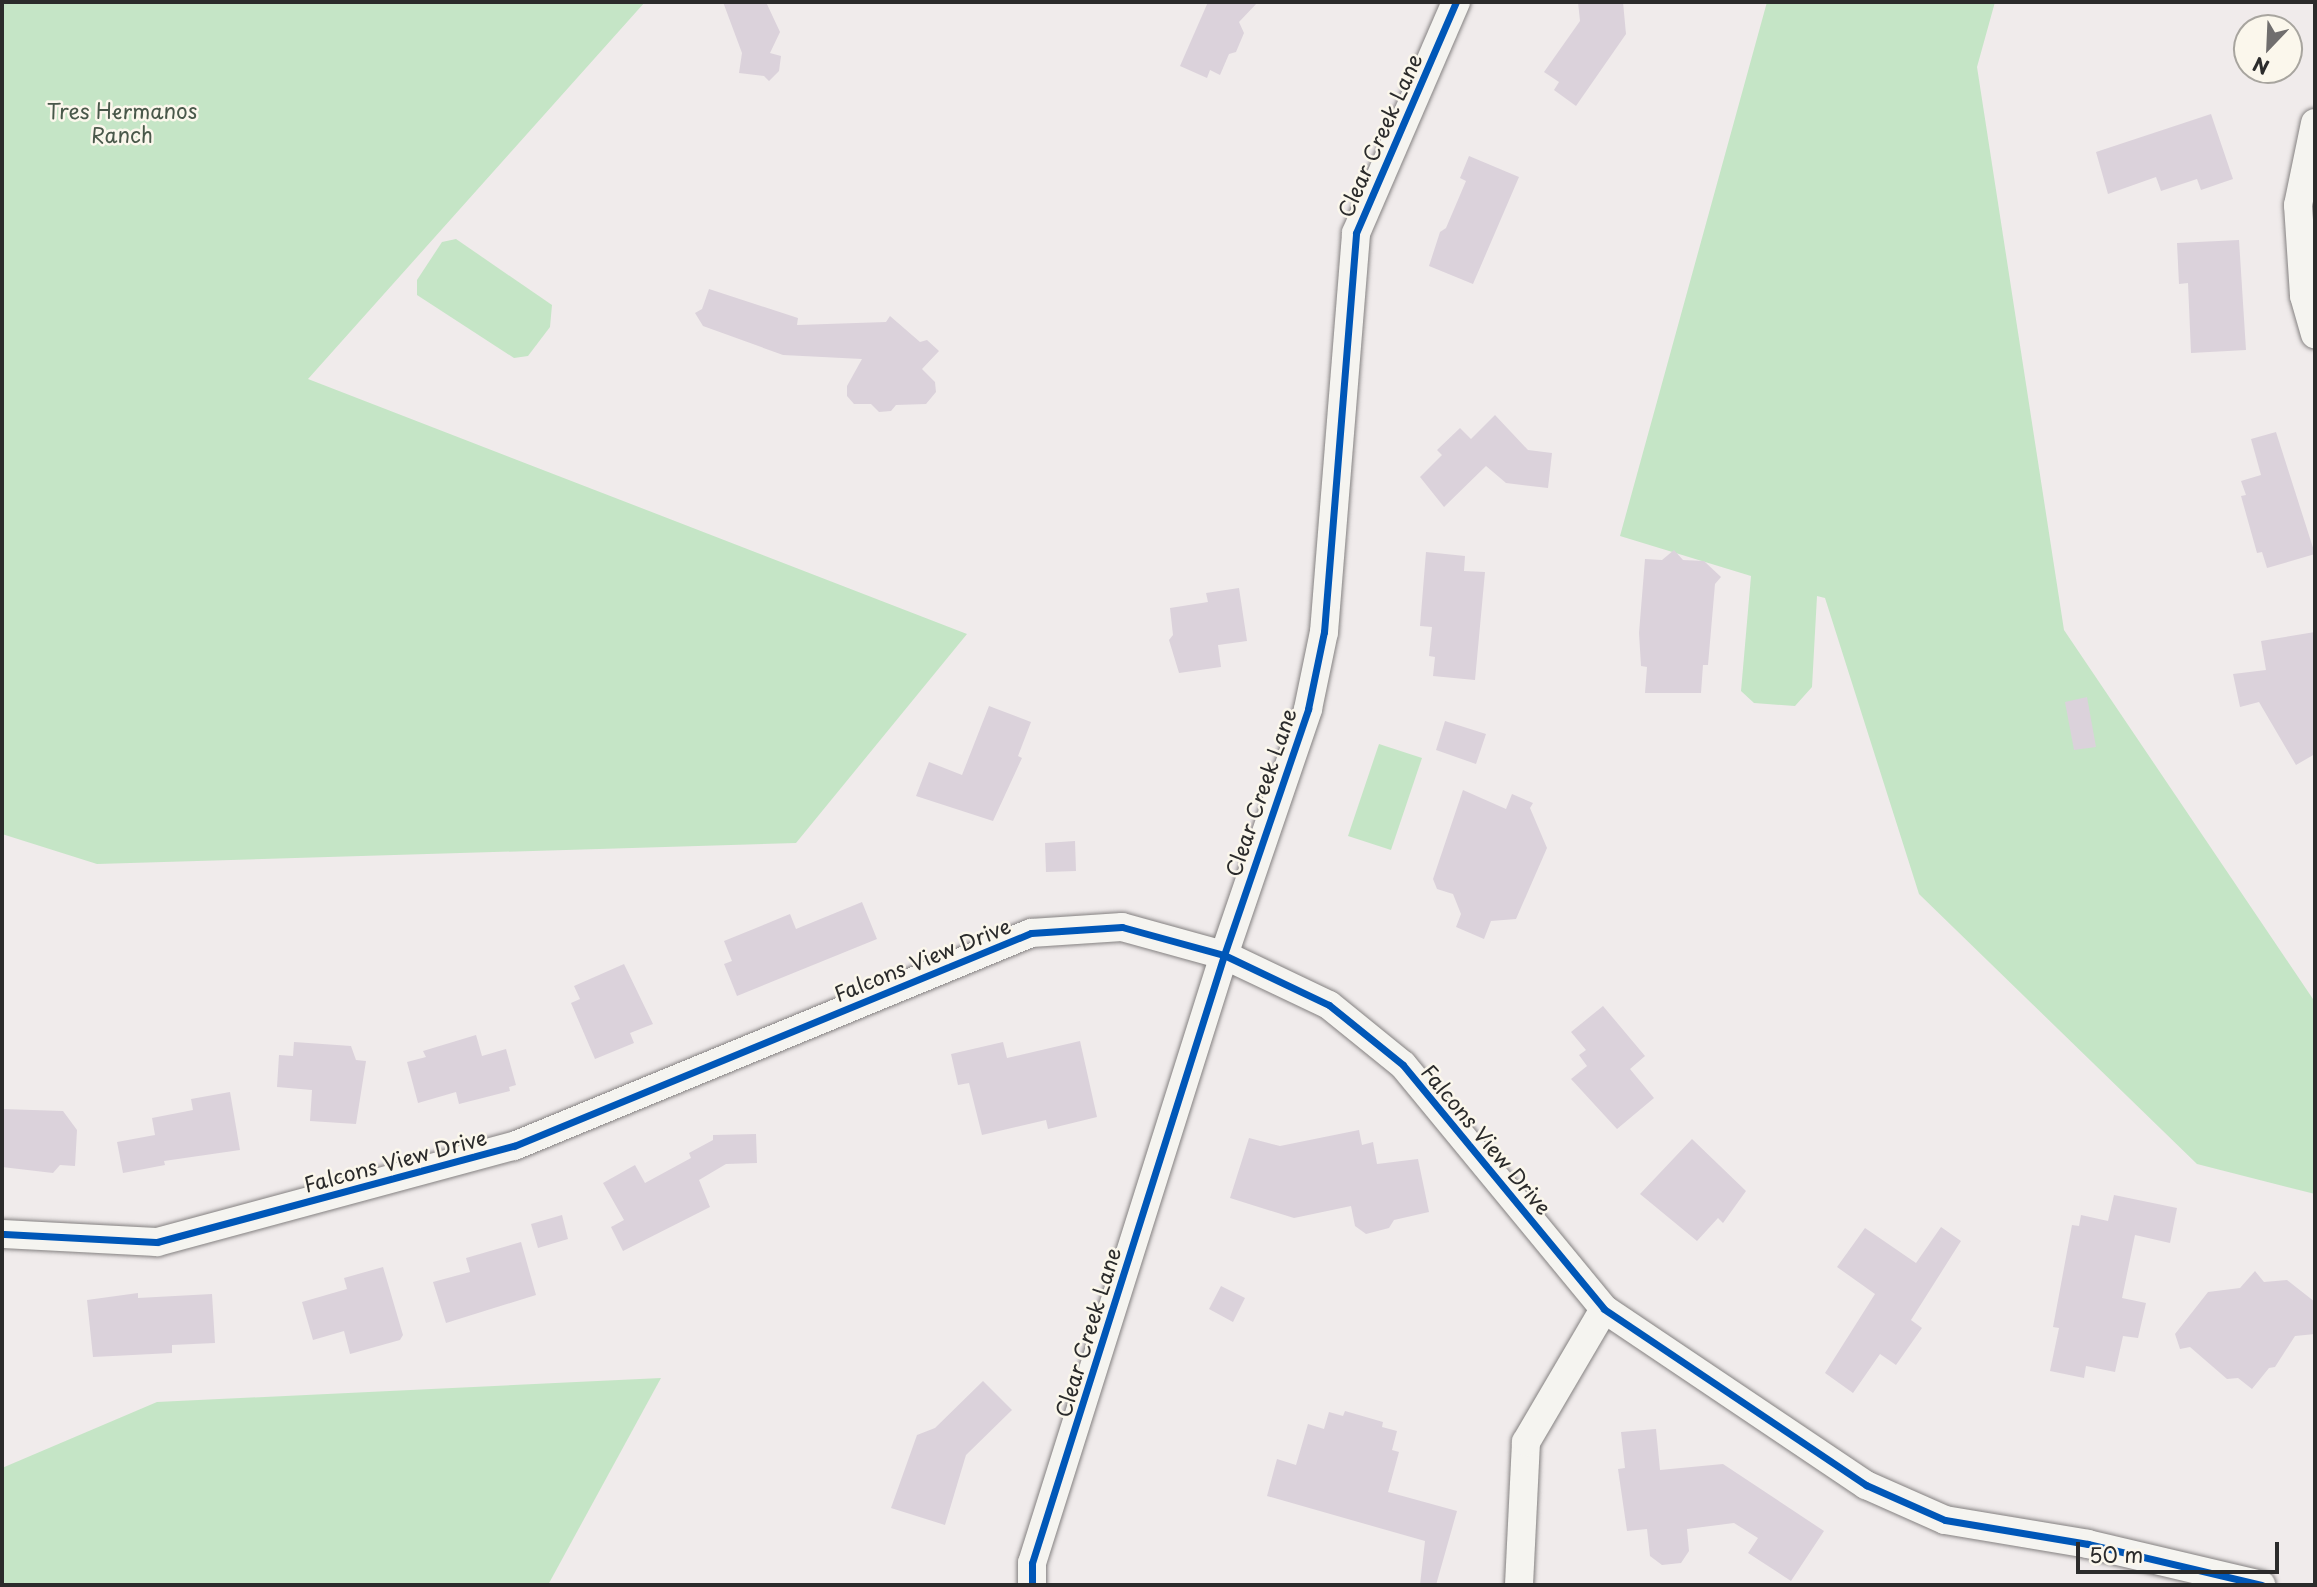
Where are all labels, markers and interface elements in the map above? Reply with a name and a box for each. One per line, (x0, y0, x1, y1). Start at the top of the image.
north arrow (2233, 14, 2303, 84)
street label: Clear Creek Lane (1331, 48, 1427, 222)
text: N (2248, 51, 2273, 82)
park label: Tres Hermanos Ranch (47, 97, 197, 147)
street label: Clear Creek Lane (1219, 703, 1301, 881)
street label: Falcons View Drive (830, 912, 1014, 1006)
street label: Falcons View Drive (1417, 1059, 1557, 1219)
street label: Falcons View Drive (301, 1123, 489, 1197)
street label: Clear Creek Lane (1049, 1243, 1125, 1421)
scale bar (2079, 1528, 2282, 1572)
text: 50 m (2089, 1538, 2143, 1570)

